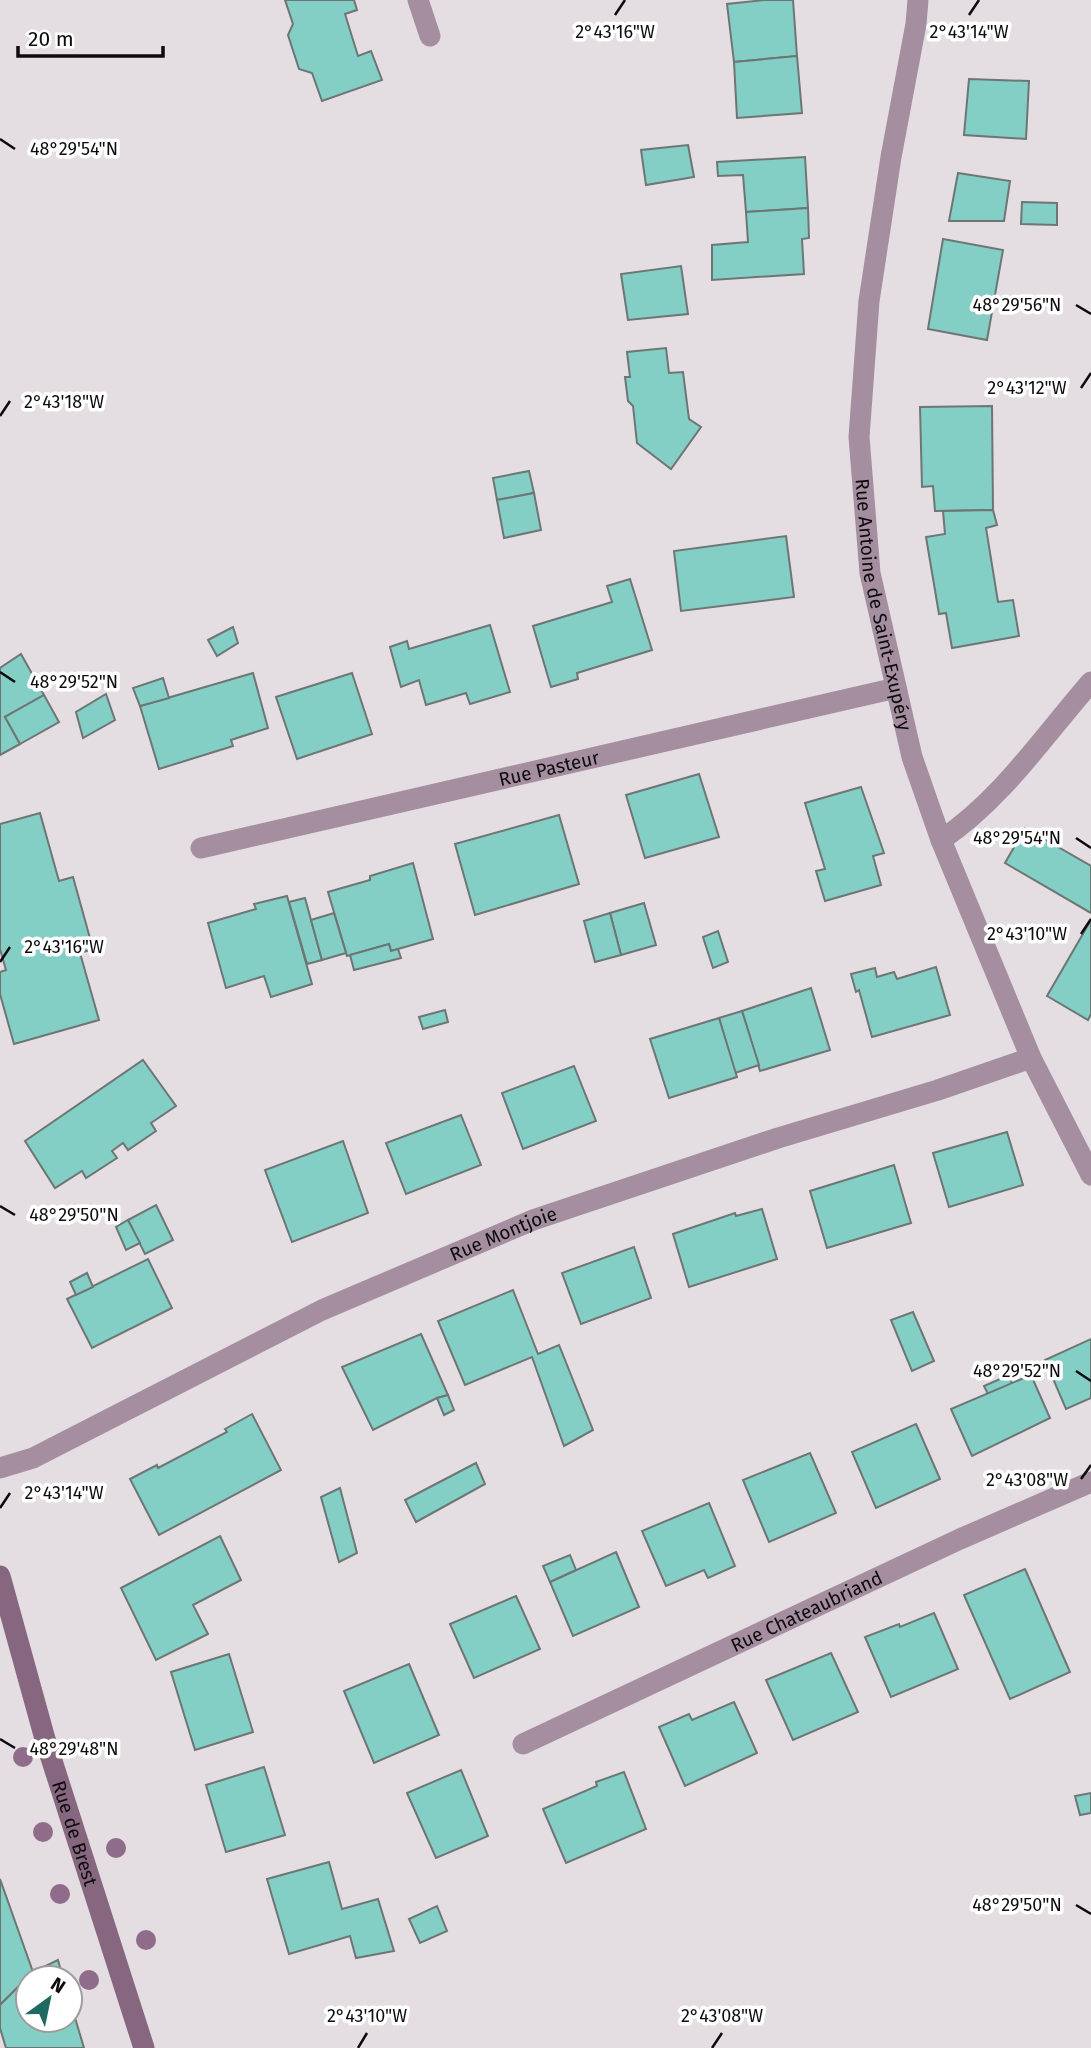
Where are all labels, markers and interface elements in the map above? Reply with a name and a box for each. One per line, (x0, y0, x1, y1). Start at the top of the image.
scale bar (18, 14, 163, 58)
text: 2°43'16"W (575, 21, 655, 43)
text: 2°43'14"W (929, 21, 1009, 43)
text: 20 m (28, 26, 74, 52)
text: 48°29'54"N (30, 138, 118, 160)
text: 48°29'56"N (973, 294, 1061, 316)
text: 2°43'12"W (987, 377, 1067, 399)
text: 2°43'18"W (24, 391, 104, 413)
street label: Rue Antoine de Saint-Exupéry (851, 477, 917, 733)
text: 48°29'52"N (30, 671, 118, 693)
street label: Rue Pasteur (496, 745, 602, 791)
text: 48°29'54"N (973, 827, 1061, 849)
text: 2°43'10"W (987, 923, 1067, 945)
text: 2°43'16"W (24, 936, 104, 958)
street label: Rue Montjoie (446, 1201, 560, 1266)
text: 48°29'50"N (29, 1204, 119, 1226)
text: 48°29'52"N (973, 1360, 1061, 1382)
text: 2°43'08"W (986, 1469, 1068, 1491)
text: 2°43'14"W (24, 1482, 104, 1504)
street label: Rue Chateaubriand (727, 1566, 886, 1657)
text: 48°29'48"N (29, 1738, 119, 1760)
street label: Rue de Brest (48, 1778, 103, 1889)
text: 48°29'50"N (972, 1894, 1062, 1916)
north arrow (14, 1964, 84, 2034)
text: N (46, 1972, 70, 1998)
text: 2°43'10"W (327, 2005, 407, 2027)
text: 2°43'08"W (681, 2005, 763, 2027)

